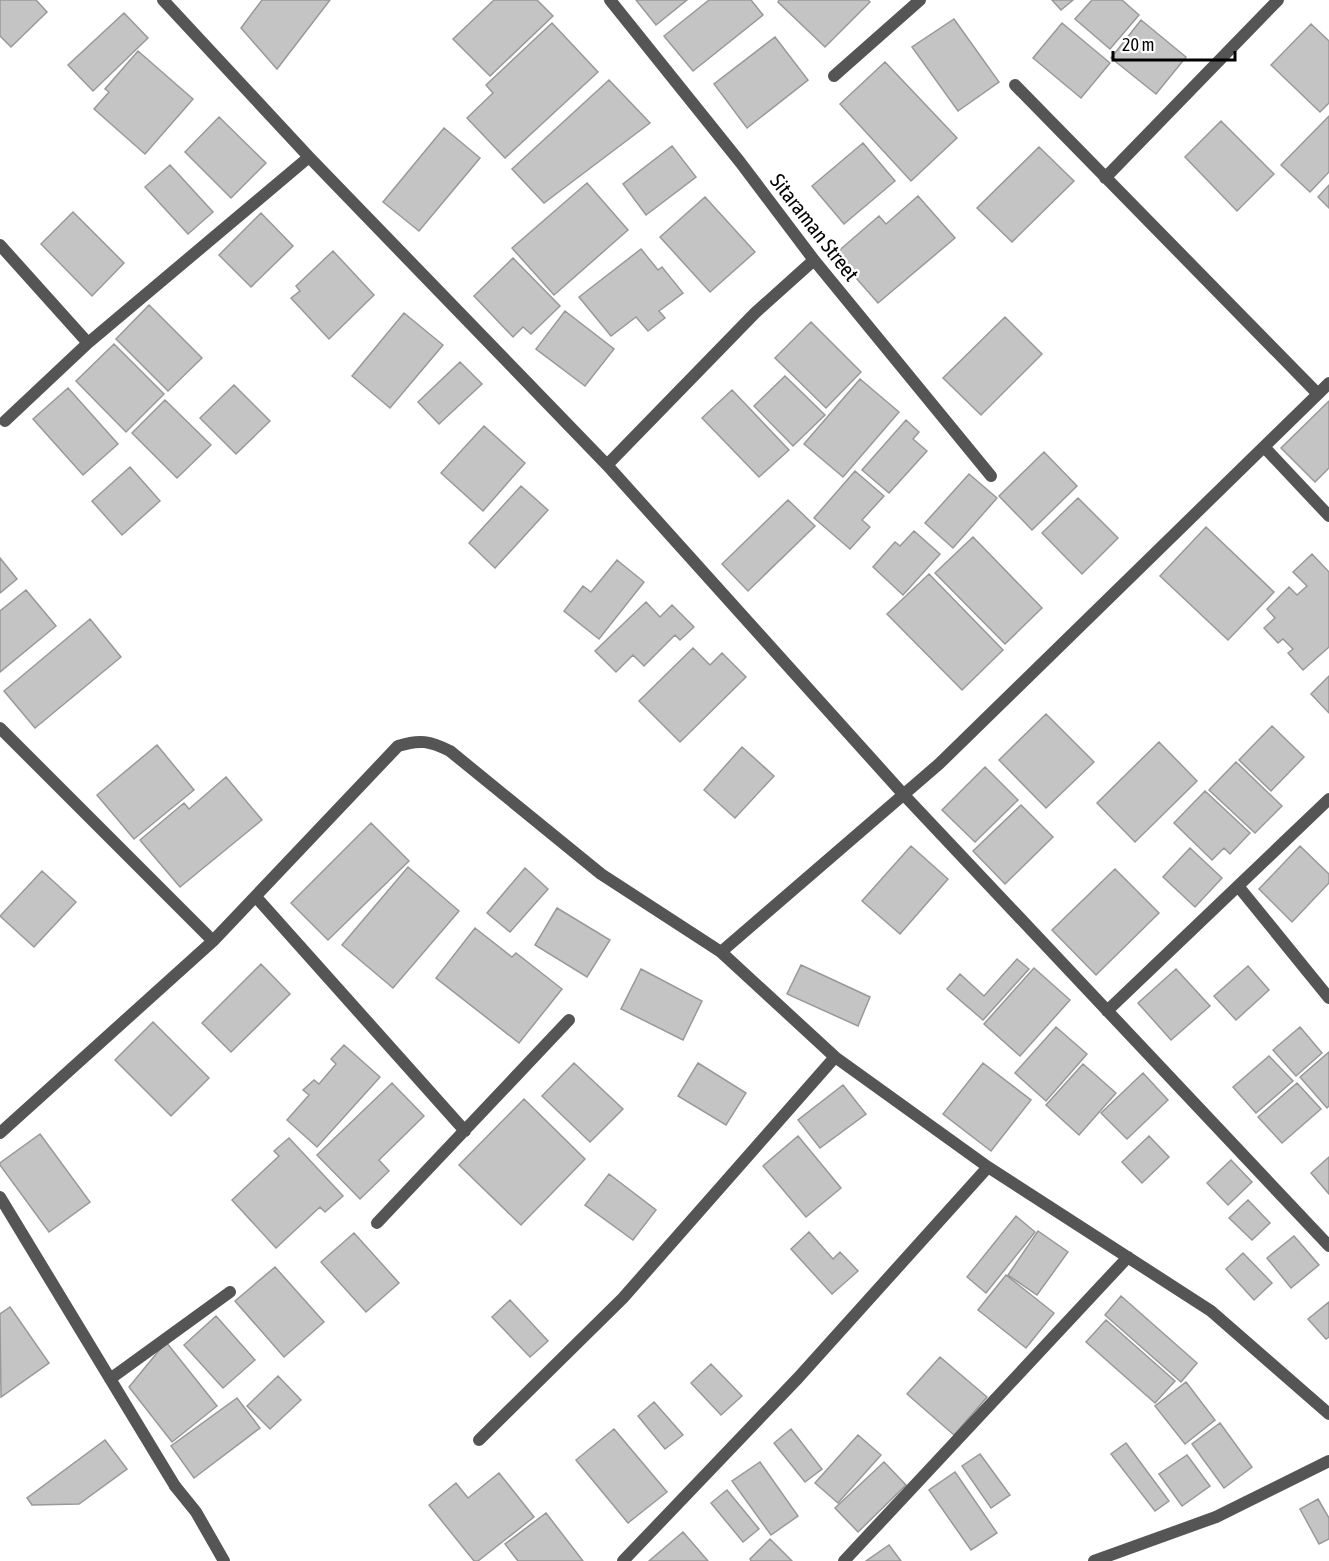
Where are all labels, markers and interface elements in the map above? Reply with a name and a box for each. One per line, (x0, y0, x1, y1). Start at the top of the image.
scale bar (1113, 24, 1234, 62)
text: 20 m (1122, 34, 1154, 55)
street label: Sitaraman Street (766, 169, 864, 285)

